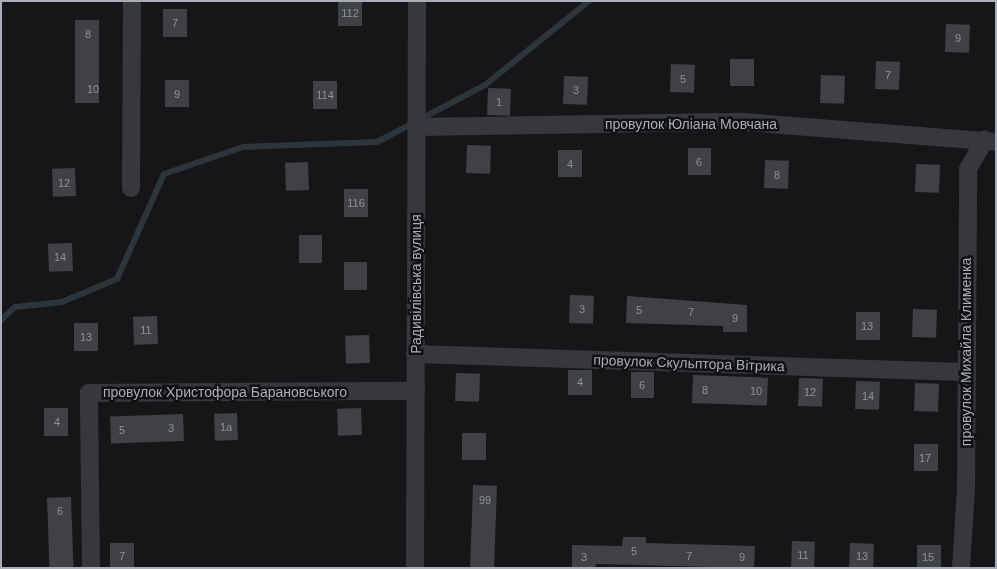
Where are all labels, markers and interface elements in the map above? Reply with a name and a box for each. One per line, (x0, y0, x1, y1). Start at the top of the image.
house number: 112 (341, 6, 359, 20)
house number: 7 (172, 16, 178, 30)
house number: 8 (85, 27, 91, 41)
house number: 9 (955, 31, 961, 45)
house number: 7 (885, 68, 891, 82)
house number: 5 (680, 72, 686, 86)
house number: 10 (87, 82, 99, 96)
house number: 3 (573, 83, 579, 97)
house number: 9 (174, 87, 180, 101)
house number: 114 (316, 88, 334, 102)
house number: 1 (496, 95, 502, 109)
street label: провулок Юліана Мовчана (605, 116, 777, 132)
house number: 6 (696, 155, 702, 169)
house number: 4 (567, 157, 573, 171)
house number: 8 (774, 168, 780, 182)
house number: 12 (58, 176, 70, 190)
house number: 116 (347, 196, 365, 210)
street label: Радивілівська вулиця (408, 214, 424, 354)
house number: 14 (54, 250, 66, 264)
street label: провулок Михайла Клименка (958, 258, 974, 446)
house number: 3 (579, 302, 585, 316)
house number: 5 (636, 303, 642, 317)
house number: 7 (688, 305, 694, 319)
house number: 9 (732, 311, 738, 325)
house number: 13 (861, 319, 873, 333)
house number: 11 (140, 323, 152, 337)
house number: 13 (80, 330, 92, 344)
street label: провулок Скульптора Вітрика (593, 351, 785, 375)
house number: 4 (577, 375, 583, 389)
house number: 6 (639, 378, 645, 392)
house number: 8 (702, 383, 708, 397)
street label: провулок Христофора Барановського (103, 384, 347, 400)
house number: 10 (750, 384, 762, 398)
house number: 12 (804, 385, 816, 399)
house number: 14 (862, 389, 874, 403)
house number: 4 (54, 415, 60, 429)
house number: 1а (220, 420, 232, 434)
house number: 3 (168, 421, 174, 435)
house number: 5 (119, 423, 125, 437)
house number: 17 (919, 451, 931, 465)
house number: 99 (479, 493, 491, 507)
house number: 6 (57, 504, 63, 518)
house number: 5 (631, 544, 637, 558)
house number: 11 (797, 548, 809, 562)
house number: 7 (119, 549, 125, 563)
house number: 7 (686, 549, 692, 563)
house number: 13 (856, 549, 868, 563)
house number: 3 (581, 550, 587, 564)
house number: 9 (739, 550, 745, 564)
house number: 15 (922, 550, 934, 564)

